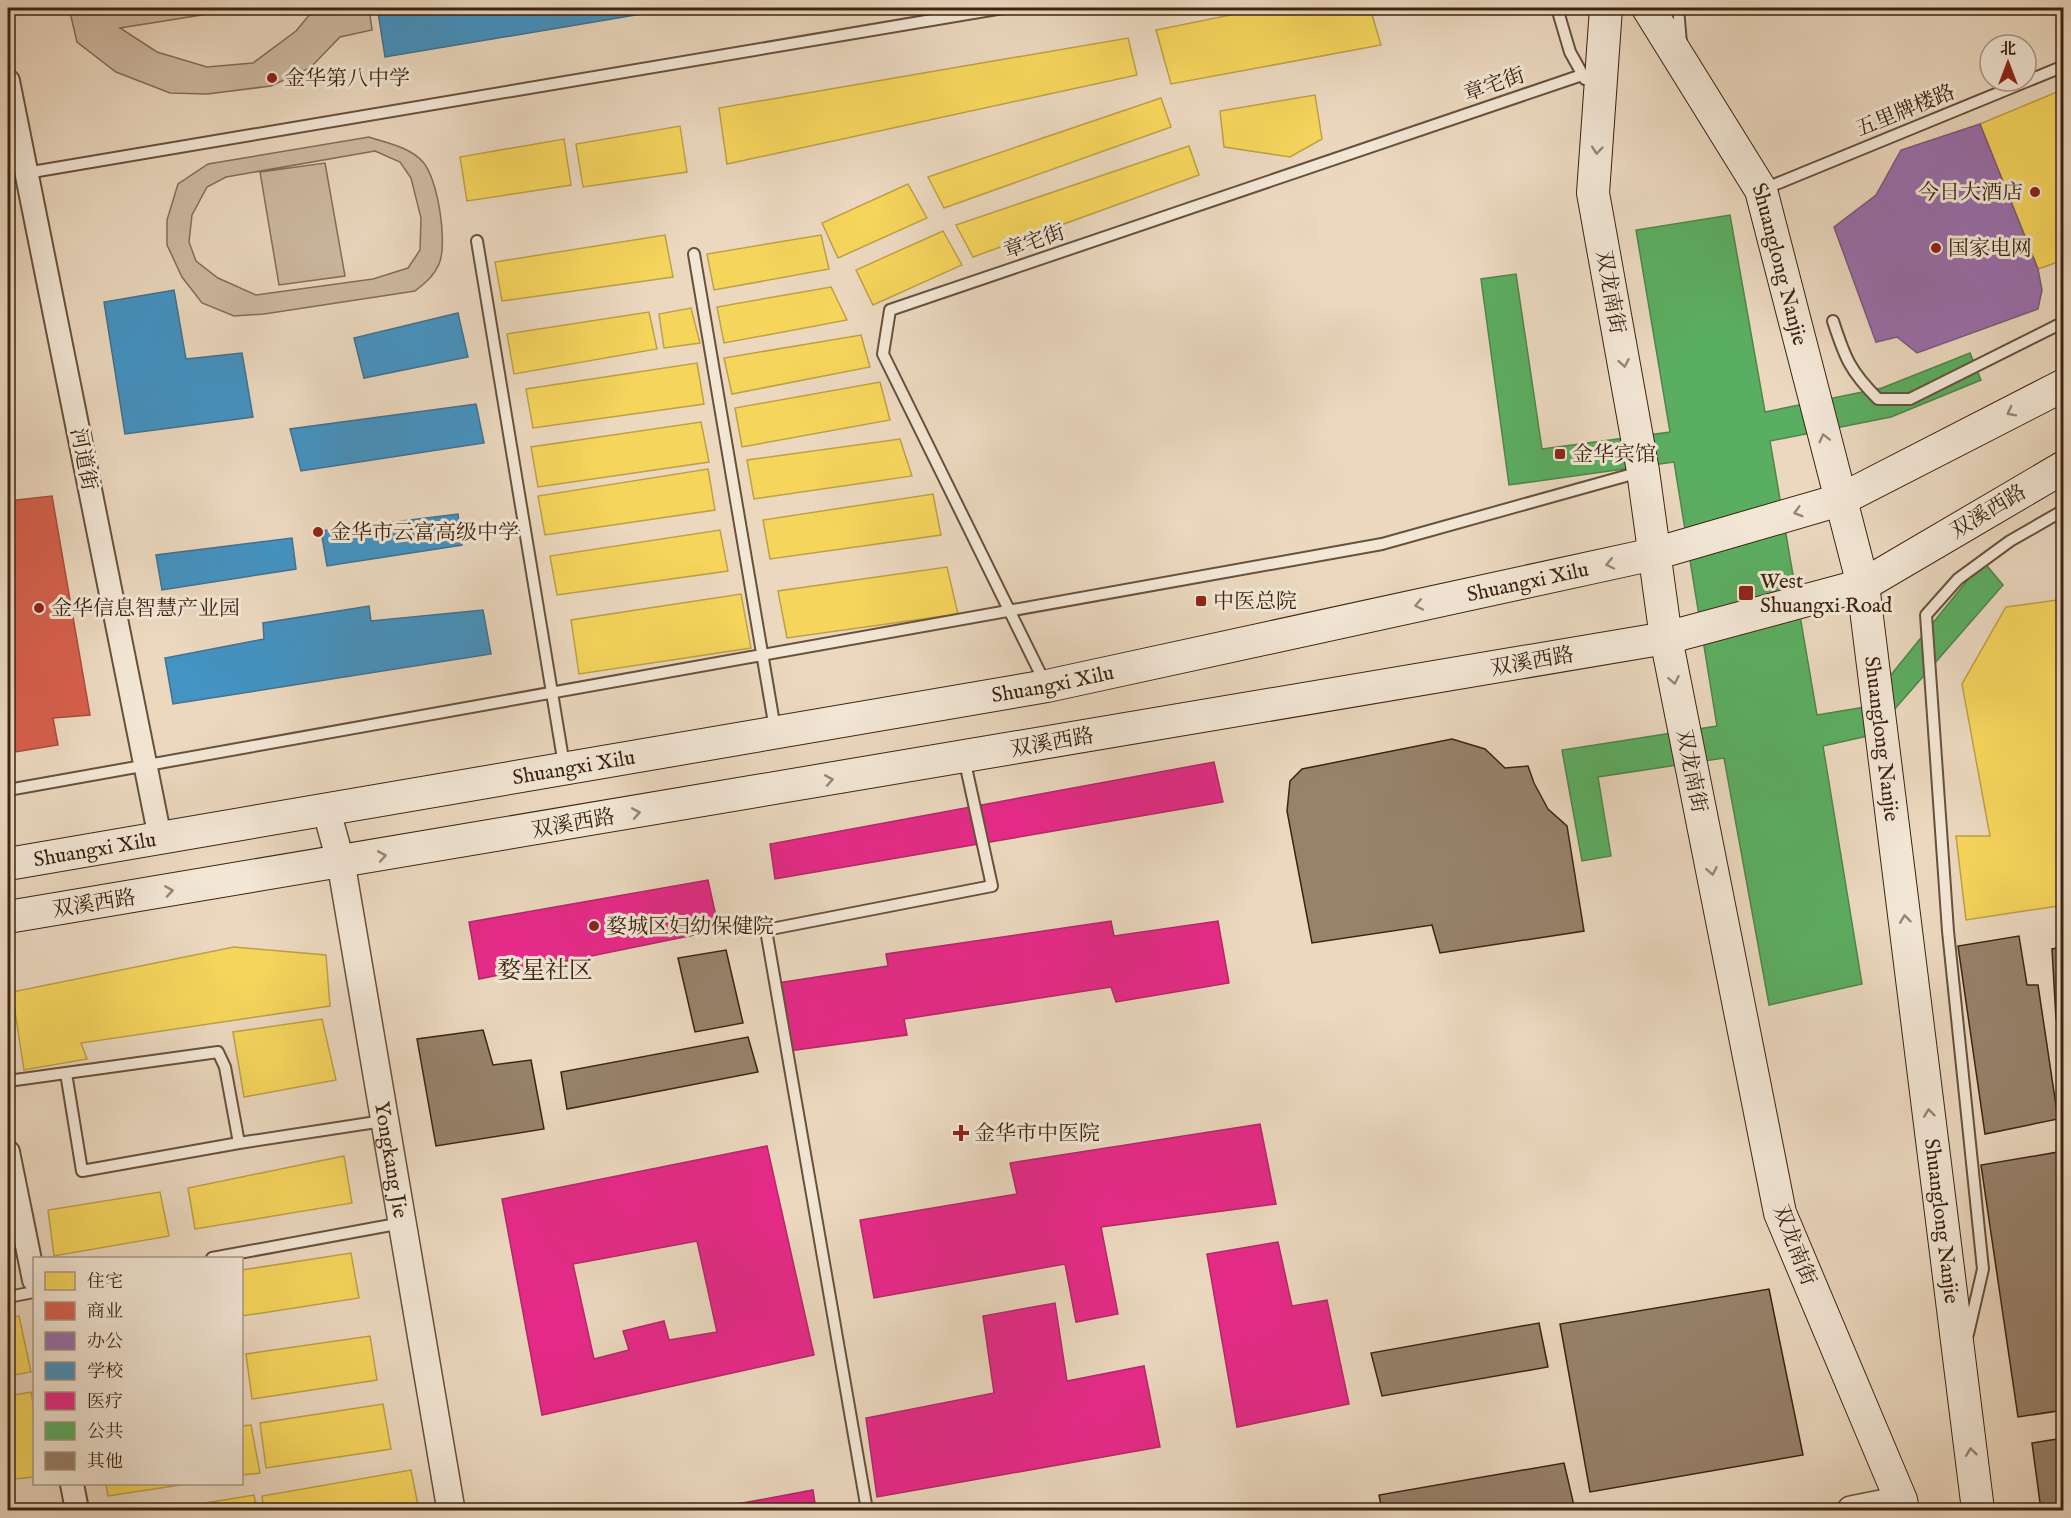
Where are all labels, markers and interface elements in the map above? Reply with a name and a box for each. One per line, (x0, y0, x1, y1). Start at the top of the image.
north arrow (1978, 33, 2038, 93)
text: 北 (2000, 40, 2016, 60)
street label: 章宅街 (1460, 62, 1529, 108)
place label: 金华第八中学 (284, 66, 410, 93)
marker: 金华第八中学 (265, 71, 279, 85)
street label: 五里牌楼路 (1852, 79, 1959, 144)
one-way arrow (1591, 145, 1604, 154)
street label: Shuanglong Nanjie (1745, 178, 1813, 349)
place label: 今日大酒店 (1918, 180, 2023, 207)
marker: 今日大酒店 (2028, 185, 2042, 199)
street label: 章宅街 (1000, 219, 1069, 265)
place label: 国家电网 (1948, 236, 2032, 263)
marker: 国家电网 (1929, 241, 1943, 255)
street label: 双龙南街 (1589, 249, 1630, 336)
one-way arrow (1617, 357, 1630, 367)
one-way arrow (2007, 405, 2018, 416)
street label: 河道街 (63, 426, 102, 493)
one-way arrow (1818, 433, 1831, 443)
place label: 金华宾馆 (1572, 442, 1656, 469)
marker: 金华宾馆 (1553, 447, 1567, 461)
street label: 双溪西路 (1946, 479, 2032, 545)
one-way arrow (1793, 505, 1804, 517)
place label: 金华市云富高级中学 (330, 520, 519, 547)
marker: 金华市云富高级中学 (311, 525, 325, 539)
street label: Shuangxi Xilu (1464, 557, 1592, 609)
one-way arrow (1605, 557, 1615, 570)
place label: West Shuangxi Road (1760, 569, 1893, 620)
marker: West Shuangxi Road (1737, 584, 1755, 602)
place label: 中医总院 (1213, 589, 1297, 616)
marker: 中医总院 (1194, 594, 1208, 608)
place label: 金华信息智慧产业园 (51, 596, 240, 623)
one-way arrow (1414, 598, 1424, 611)
marker: 金华信息智慧产业园 (32, 601, 46, 615)
street label: 双溪西路 (1489, 642, 1576, 683)
street label: Shuanglong Nanjie (1857, 655, 1904, 823)
street label: Shuangxi Xilu (990, 660, 1117, 710)
one-way arrow (1667, 674, 1680, 684)
street label: 双溪西路 (1009, 723, 1096, 764)
street label: 双龙南街 (1669, 727, 1712, 815)
street label: Shuangxi Xilu (511, 745, 638, 792)
one-way arrow (823, 774, 833, 787)
street label: 双溪西路 (530, 804, 617, 845)
one-way arrow (632, 807, 641, 819)
street label: Shuangxi Xilu (32, 827, 158, 874)
one-way arrow (377, 850, 387, 863)
one-way arrow (1705, 866, 1718, 876)
street label: 双溪西路 (51, 885, 138, 924)
one-way arrow (164, 885, 174, 897)
place label: 婺城区妇幼保健院 (606, 914, 774, 941)
one-way arrow (1899, 915, 1912, 924)
marker: 婺城区妇幼保健院 (587, 919, 601, 933)
district label: 婺星社区 (497, 956, 593, 987)
street label: Yongkang Jie (367, 1100, 413, 1221)
one-way arrow (1923, 1108, 1935, 1118)
place label: 金华市中医院 (974, 1121, 1100, 1148)
marker: 金华市中医院 (952, 1124, 970, 1142)
street label: Shuanglong Nanjie (1917, 1137, 1964, 1306)
street label: 双龙南街 (1766, 1201, 1821, 1290)
legend (33, 1257, 243, 1485)
text: 住宅 (87, 1271, 123, 1294)
text: 商业 (87, 1301, 123, 1324)
text: 办公 (87, 1331, 123, 1354)
text: 学校 (87, 1361, 123, 1384)
text: 医疗 (87, 1391, 123, 1414)
text: 公共 (87, 1421, 123, 1444)
one-way arrow (1965, 1448, 1977, 1457)
text: 其他 (87, 1451, 123, 1474)

